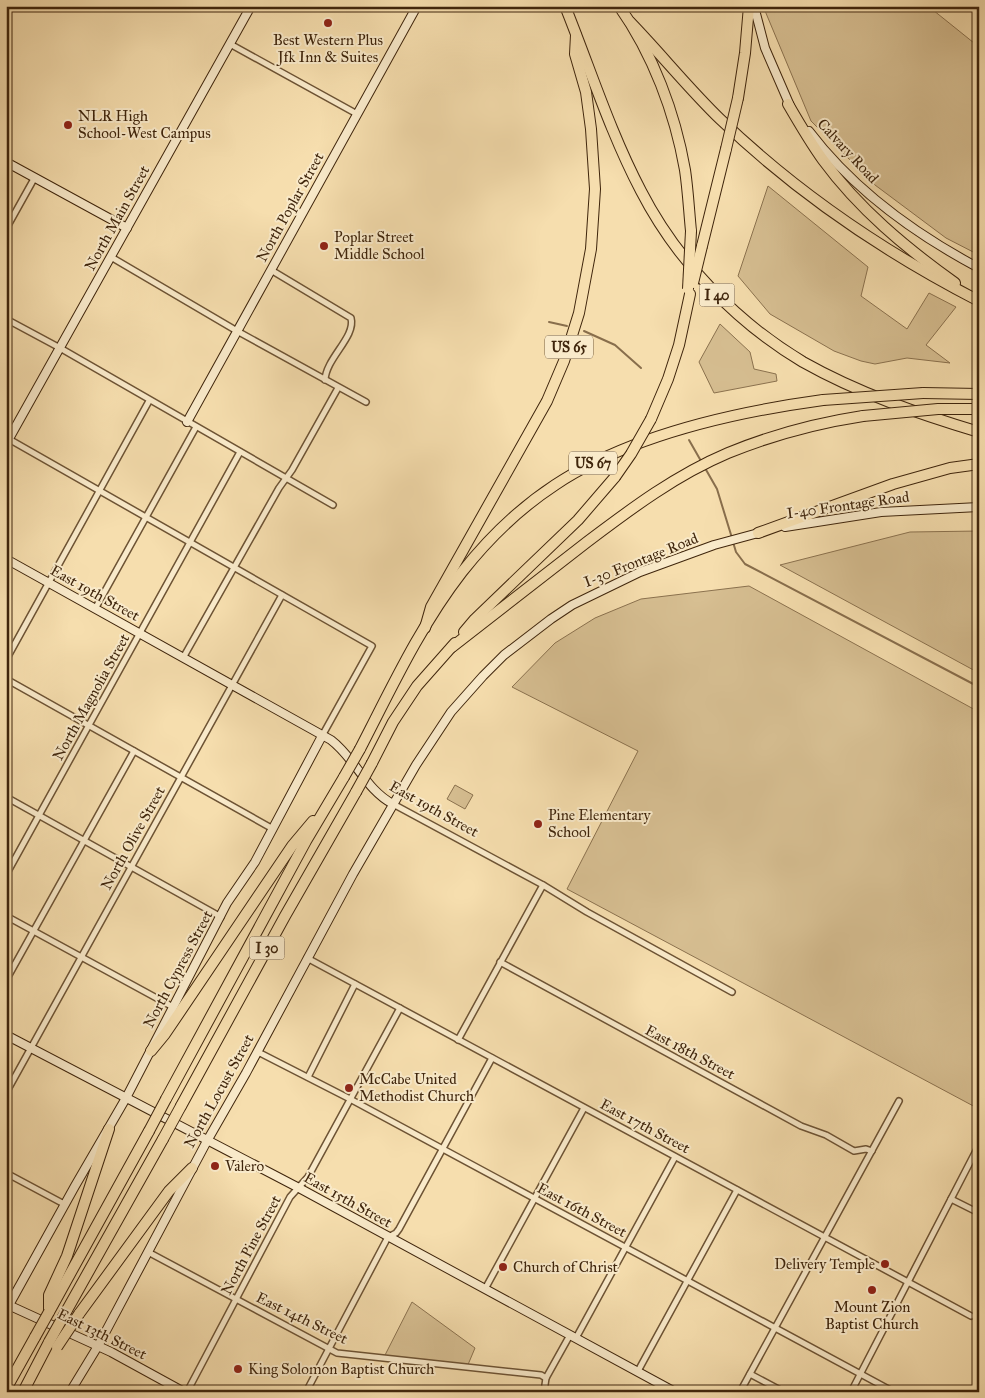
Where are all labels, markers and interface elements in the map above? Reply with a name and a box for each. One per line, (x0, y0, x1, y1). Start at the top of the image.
marker: Best Western Plus Jfk Inn & Suites (322, 17, 334, 29)
place label: Best Western Plus Jfk Inn & Suites (273, 31, 383, 67)
place label: NLR High School-West Campus (78, 107, 211, 142)
street label: Calvary Road (814, 115, 883, 187)
marker: NLR High School-West Campus (62, 119, 74, 131)
street label: North Poplar Street (252, 149, 328, 265)
street label: North Main Street (81, 162, 154, 274)
place label: Poplar Street Middle School (334, 228, 426, 263)
marker: Poplar Street Middle School (318, 240, 330, 252)
road number: I 40 (700, 284, 734, 306)
road number: US 65 (545, 336, 593, 358)
road number: US 67 (569, 452, 617, 474)
street label: I-40 Frontage Road (785, 487, 911, 523)
street label: I-30 Frontage Road (581, 529, 701, 591)
street label: East 19th Street (47, 561, 143, 625)
street label: North Magnolia Street (49, 630, 134, 764)
street label: East 19th Street (386, 777, 482, 841)
street label: North Olive Street (97, 782, 169, 893)
place label: Pine Elementary School (548, 806, 651, 841)
marker: Pine Elementary School (532, 818, 544, 830)
street label: North Cypress Street (139, 907, 217, 1031)
road number: I 30 (250, 936, 284, 960)
street label: East 18th Street (642, 1021, 739, 1084)
street label: North Locust Street (180, 1031, 258, 1151)
place label: McCabe United Methodist Church (359, 1070, 475, 1105)
marker: McCabe United Methodist Church (343, 1082, 355, 1094)
street label: East 17th Street (597, 1095, 694, 1158)
place label: Valero (224, 1157, 264, 1175)
marker: Valero (209, 1160, 221, 1172)
street label: East 15th Street (301, 1168, 396, 1232)
street label: East 16th Street (534, 1179, 630, 1241)
street label: North Pine Street (217, 1192, 285, 1298)
place label: Delivery Temple (774, 1255, 875, 1273)
place label: Church of Christ (513, 1258, 619, 1276)
marker: Delivery Temple (879, 1258, 891, 1270)
marker: Church of Christ (497, 1261, 509, 1273)
marker: Mount Zion Baptist Church (866, 1284, 878, 1296)
street label: East 14th Street (253, 1288, 351, 1348)
place label: Mount Zion Baptist Church (825, 1298, 920, 1333)
street label: East 13th Street (54, 1305, 150, 1364)
place label: King Solomon Baptist Church (248, 1360, 435, 1378)
marker: King Solomon Baptist Church (232, 1363, 244, 1375)

